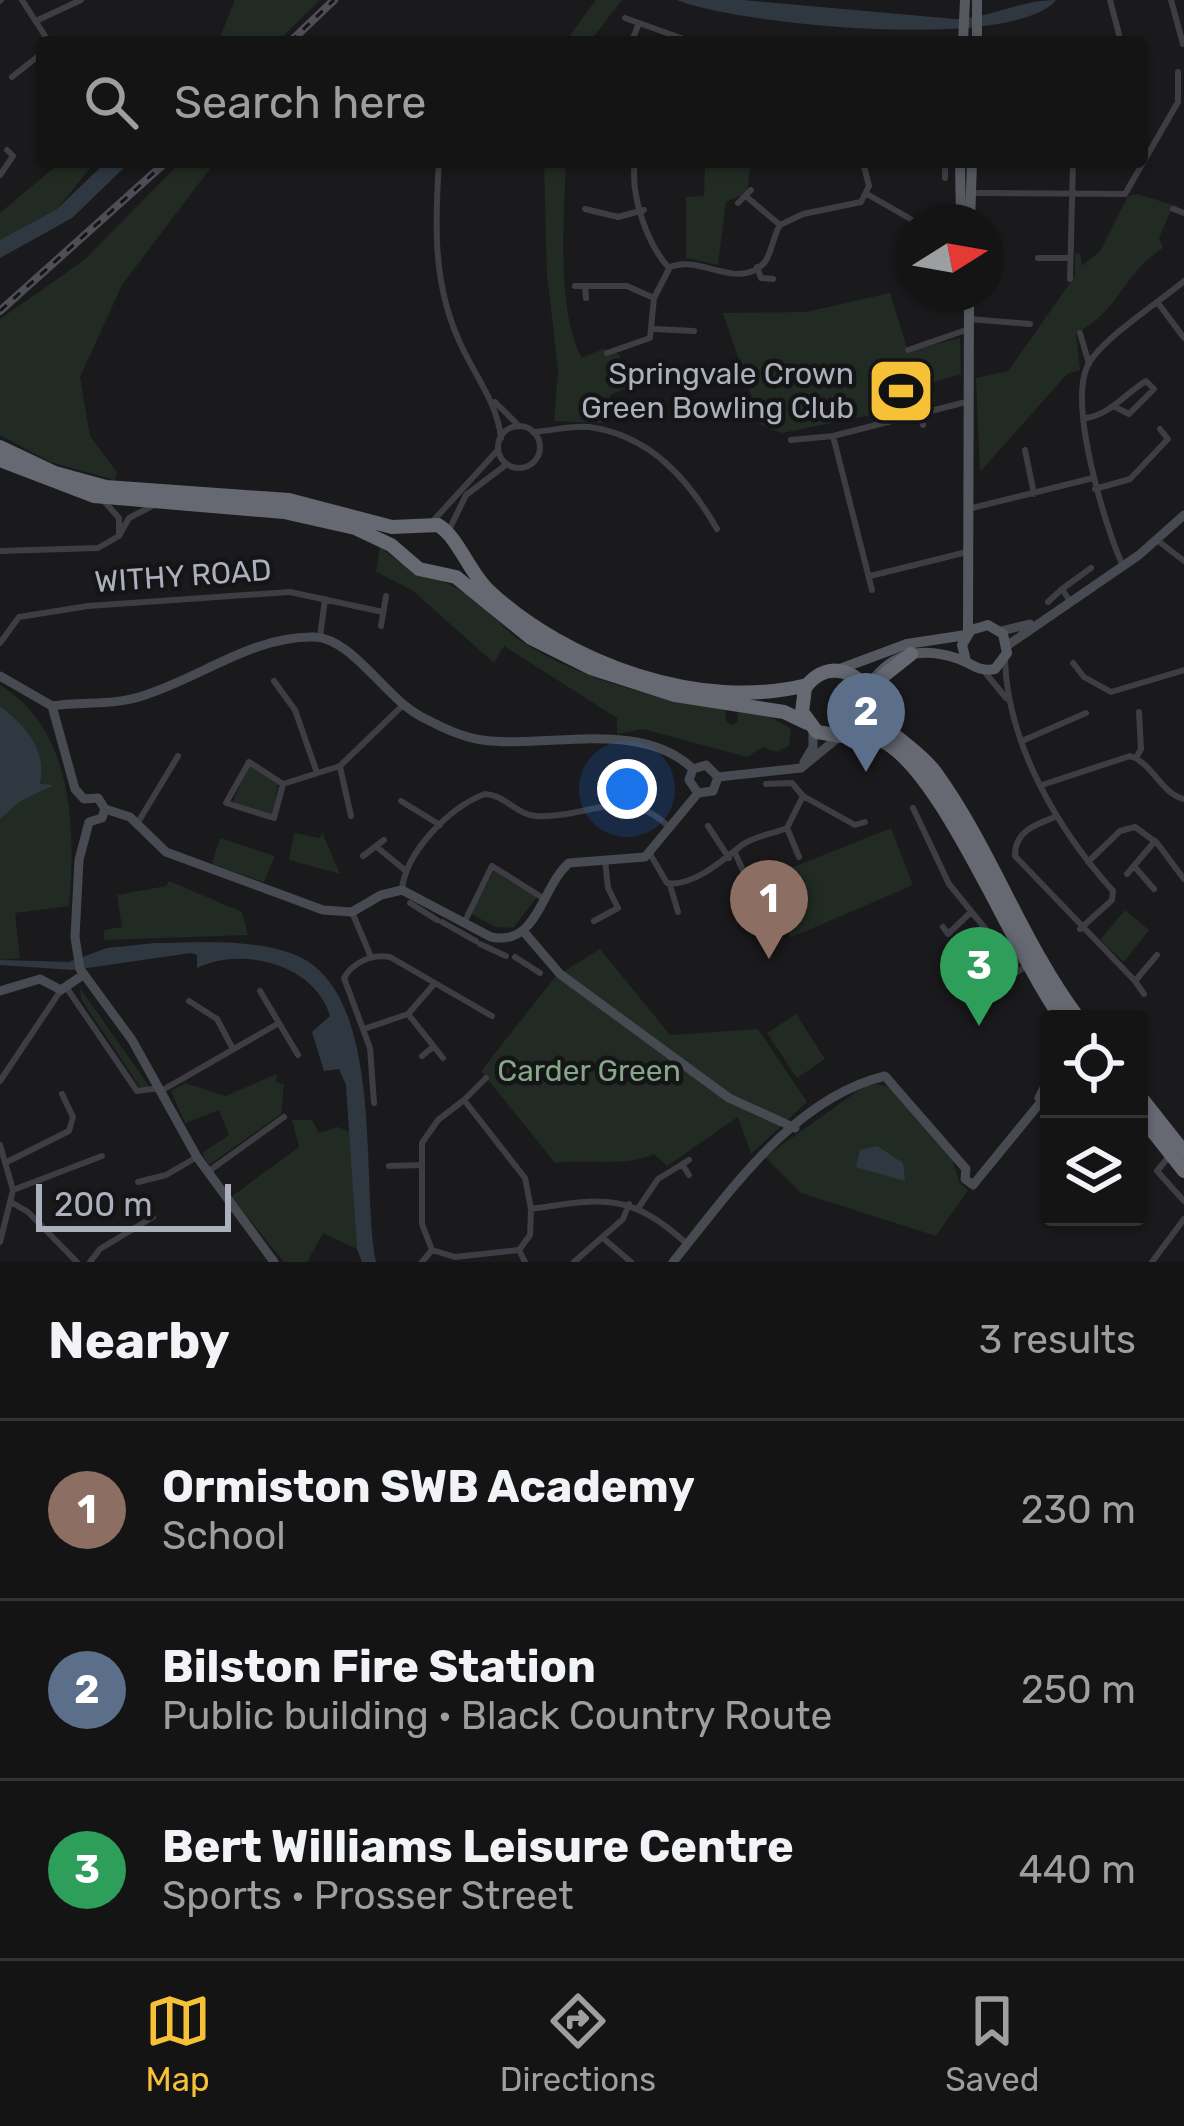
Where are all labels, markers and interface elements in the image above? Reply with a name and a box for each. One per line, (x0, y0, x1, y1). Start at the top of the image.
search box (36, 36, 1148, 168)
icon: search (78, 69, 144, 135)
text: Search here (174, 76, 426, 129)
north arrow (896, 204, 1004, 312)
place label: Springvale Crown Green Bowling Club (581, 356, 854, 426)
sports icon: Springvale Crown Green Bowling Club (866, 356, 936, 426)
street label: WITHY ROAD (93, 552, 273, 600)
pin: 2 (827, 673, 905, 772)
your location (597, 759, 657, 819)
pin: 1 (730, 860, 808, 959)
pin: 3 (940, 927, 1018, 1026)
map controls (1040, 1010, 1148, 1226)
button: locate (1040, 1010, 1148, 1118)
park label: Carder Green (497, 1053, 681, 1089)
button: layers (1040, 1118, 1148, 1226)
scale bar (36, 1178, 231, 1231)
text: 200 m (54, 1185, 153, 1224)
text: Nearby (48, 1310, 230, 1371)
text: 3 results (979, 1317, 1136, 1363)
text: Ormiston SWB Academy (162, 1460, 695, 1513)
text: 1 (77, 1487, 97, 1533)
text: 230 m (1021, 1487, 1136, 1533)
text: School (162, 1513, 286, 1559)
text: Bilston Fire Station (162, 1640, 596, 1693)
text: 2 (74, 1667, 100, 1713)
text: 250 m (1021, 1667, 1136, 1713)
text: Public building · Black Country Route (162, 1693, 832, 1739)
text: Bert Williams Leisure Centre (162, 1820, 794, 1873)
text: 3 (74, 1847, 100, 1893)
text: 440 m (1019, 1847, 1136, 1893)
text: Sports · Prosser Street (162, 1873, 574, 1919)
tab: Map (145, 1988, 211, 2099)
tab: Directions (500, 1988, 656, 2099)
tab: Saved (945, 1988, 1039, 2099)

